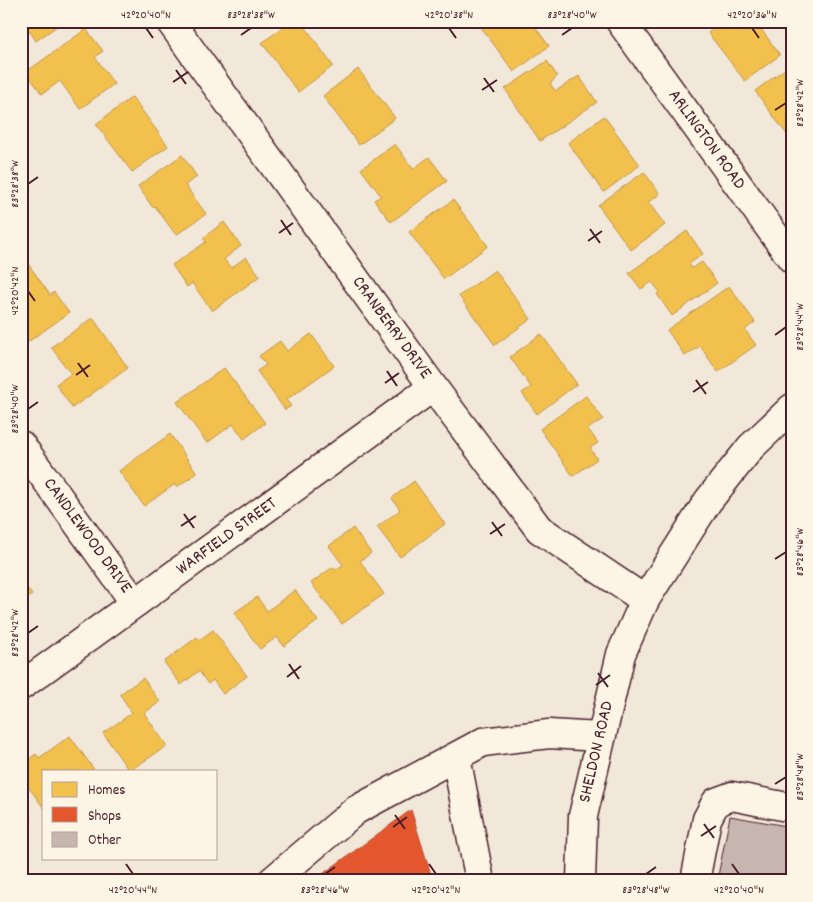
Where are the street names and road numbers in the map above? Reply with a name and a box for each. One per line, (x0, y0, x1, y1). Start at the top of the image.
street label: ARLINGTON ROAD (661, 85, 751, 195)
street label: CRANBERRY DRIVE (345, 271, 437, 385)
street label: CANDLEWOOD DRIVE (37, 473, 137, 599)
street label: WARFIELD STREET (172, 492, 282, 582)
street label: SHELDON ROAD (573, 699, 621, 805)

